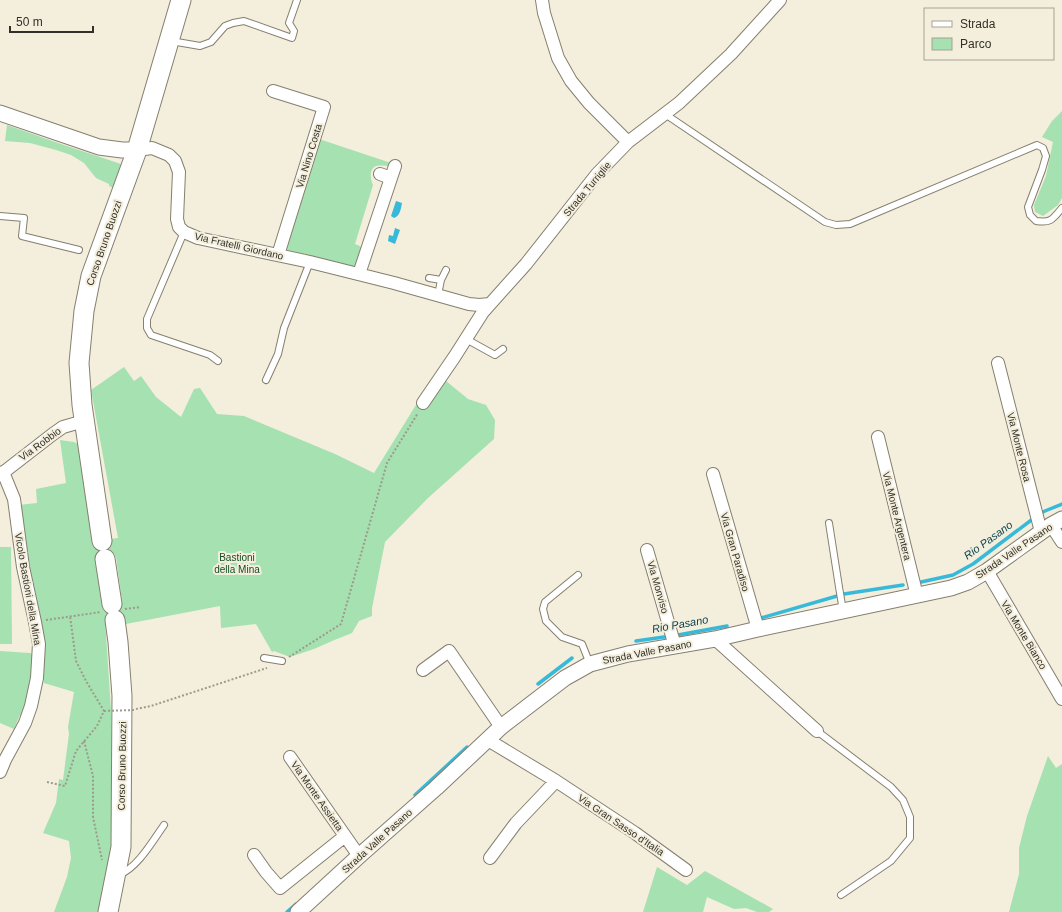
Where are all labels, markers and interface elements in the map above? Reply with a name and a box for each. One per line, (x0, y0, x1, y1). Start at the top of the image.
scale bar (10, 8, 93, 34)
legend (924, 8, 1054, 60)
text: 50 m (16, 15, 43, 29)
text: Strada (960, 17, 996, 31)
text: Parco (960, 37, 992, 51)
street label: Via Nino Costa (294, 122, 324, 189)
street label: Strada Turriglie (561, 159, 613, 219)
street label: Corso Bruno Buozzi (84, 199, 124, 287)
street label: Via Fratelli Giordano (193, 230, 285, 262)
street label: Via Monte Rosa (1005, 411, 1033, 483)
street label: Via Robbio (17, 425, 63, 463)
street label: Via Monte Argentera (881, 471, 913, 562)
street label: Via Gran Paradiso (718, 511, 752, 593)
water label: Rio Pasano (961, 518, 1015, 562)
street label: Strada Valle Pasano (973, 521, 1055, 581)
street label: Vicolo Bastioni della Mina (13, 532, 43, 646)
park label: Bastioni della Mina (214, 552, 260, 575)
street label: Via Monviso (645, 559, 671, 615)
street label: Via Monte Bianco (999, 599, 1049, 672)
water label: Rio Pasano (651, 613, 709, 635)
street label: Strada Valle Pasano (602, 638, 693, 666)
street label: Corso Bruno Buozzi (116, 721, 128, 811)
street label: Via Monte Assietta (289, 759, 345, 833)
street label: Via Gran Sasso d'Italia (576, 792, 666, 858)
street label: Strada Valle Pasano (340, 806, 415, 875)

